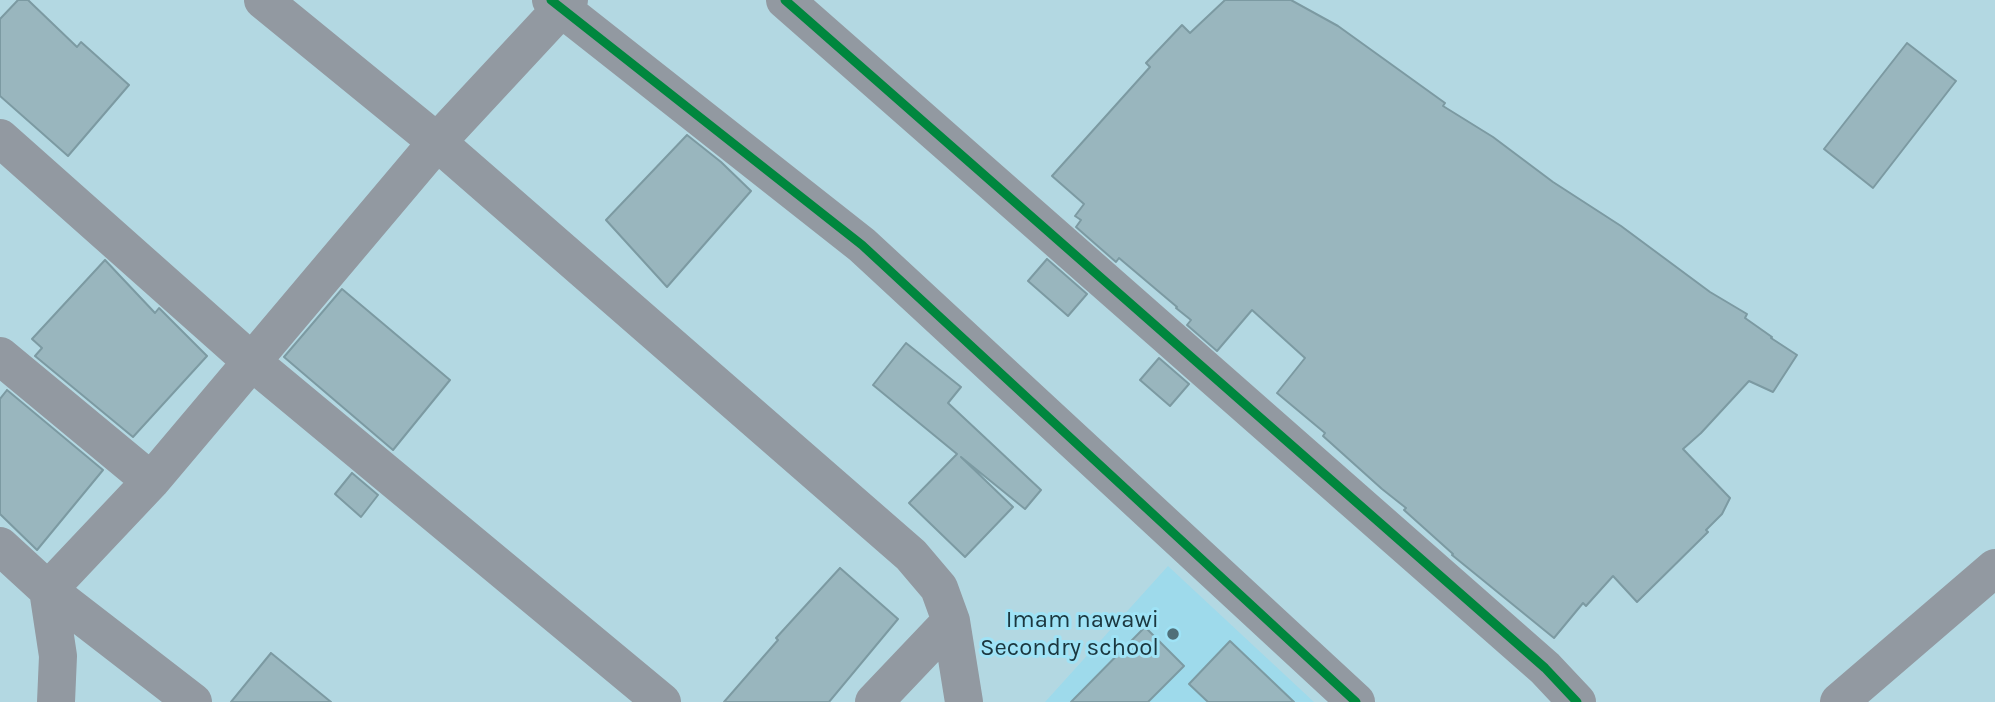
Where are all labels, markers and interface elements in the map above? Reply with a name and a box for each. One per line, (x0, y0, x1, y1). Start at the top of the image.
place label: Imam nawawi Secondry school (980, 606, 1159, 662)
marker: Imam nawawi Secondry school (1165, 626, 1181, 642)

